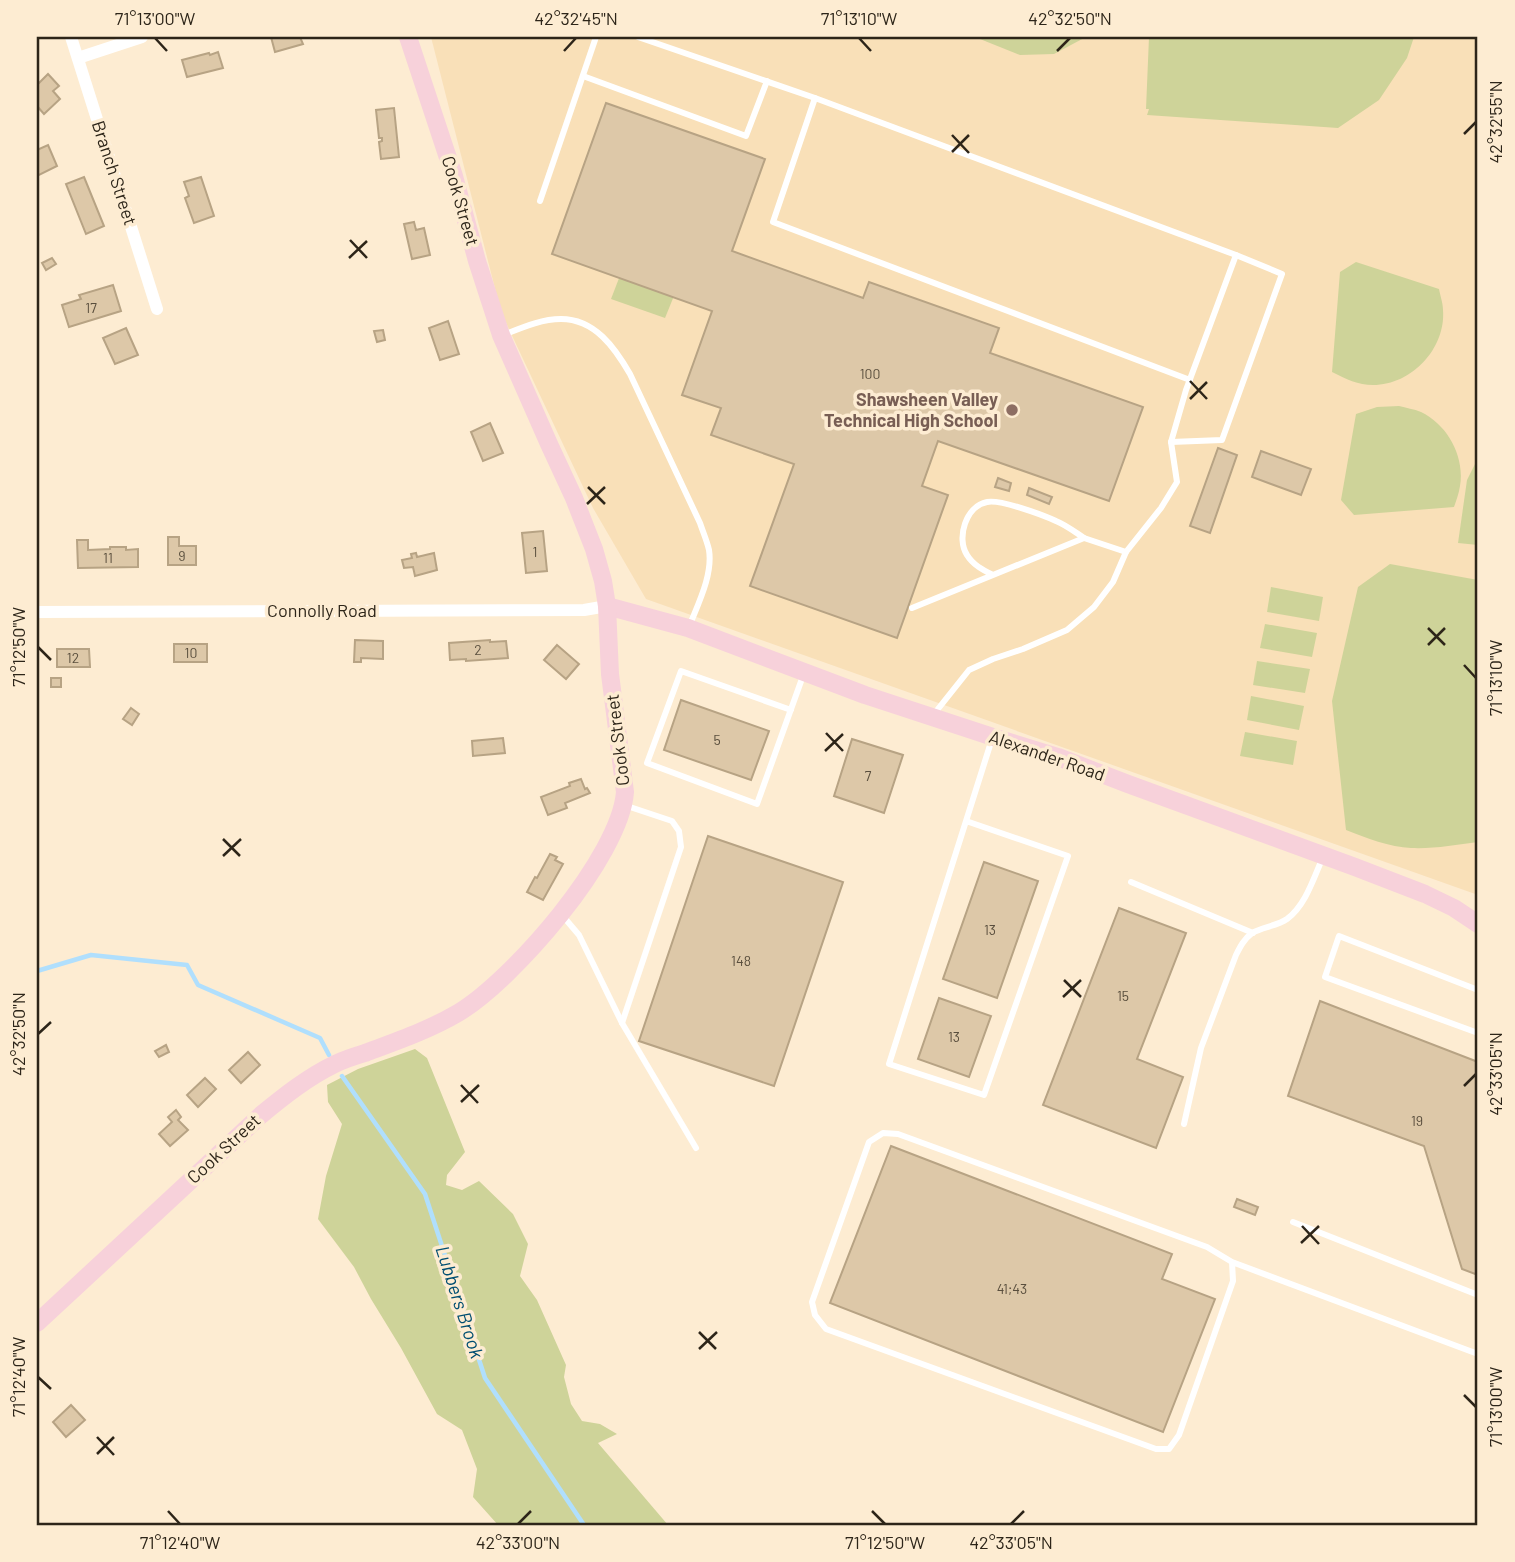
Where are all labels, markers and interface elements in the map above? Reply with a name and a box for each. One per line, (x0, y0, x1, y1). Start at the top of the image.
text: 71°13'00"W (115, 7, 195, 29)
text: 42°32'45"N (534, 7, 618, 29)
text: 71°13'10"W (821, 7, 898, 29)
text: 42°32'50"N (1028, 7, 1112, 29)
text: 42°32'55"N (1484, 80, 1506, 164)
street label: Branch Street (88, 118, 142, 228)
street label: Cook Street (438, 153, 484, 248)
house number: 17 (85, 299, 97, 316)
house number: 100 (860, 365, 880, 382)
place label: Shawsheen Valley Technical High School (824, 388, 998, 431)
marker: Shawsheen Valley Technical High School (1004, 402, 1020, 418)
house number: 1 (533, 543, 537, 560)
house number: 9 (178, 547, 186, 564)
house number: 11 (103, 549, 113, 566)
street label: Connolly Road (267, 599, 377, 621)
text: 71°12'50"W (7, 607, 29, 687)
text: 71°13'10"W (1484, 639, 1506, 716)
house number: 2 (474, 641, 482, 658)
house number: 10 (185, 644, 197, 661)
house number: 12 (67, 649, 79, 666)
street label: Cook Street (600, 693, 634, 787)
street label: Alexander Road (986, 725, 1108, 785)
house number: 5 (713, 731, 721, 748)
house number: 7 (865, 767, 872, 784)
house number: 13 (984, 921, 996, 938)
house number: 148 (731, 952, 751, 969)
house number: 15 (1117, 987, 1129, 1004)
text: 42°32'50"N (7, 992, 29, 1076)
house number: 13 (948, 1028, 960, 1045)
text: 42°33'05"N (1484, 1032, 1506, 1116)
street label: Cook Street (182, 1109, 265, 1188)
house number: 19 (1411, 1112, 1423, 1129)
water label: Lubbers Brook (431, 1243, 490, 1362)
house number: 41;43 (997, 1280, 1027, 1297)
text: 71°12'40"W (7, 1337, 29, 1417)
text: 71°13'00"W (1484, 1367, 1506, 1447)
text: 71°12'40"W (140, 1531, 220, 1553)
text: 42°33'00"N (476, 1531, 560, 1553)
text: 71°12'50"W (845, 1531, 925, 1553)
text: 42°33'05"N (969, 1531, 1053, 1553)

